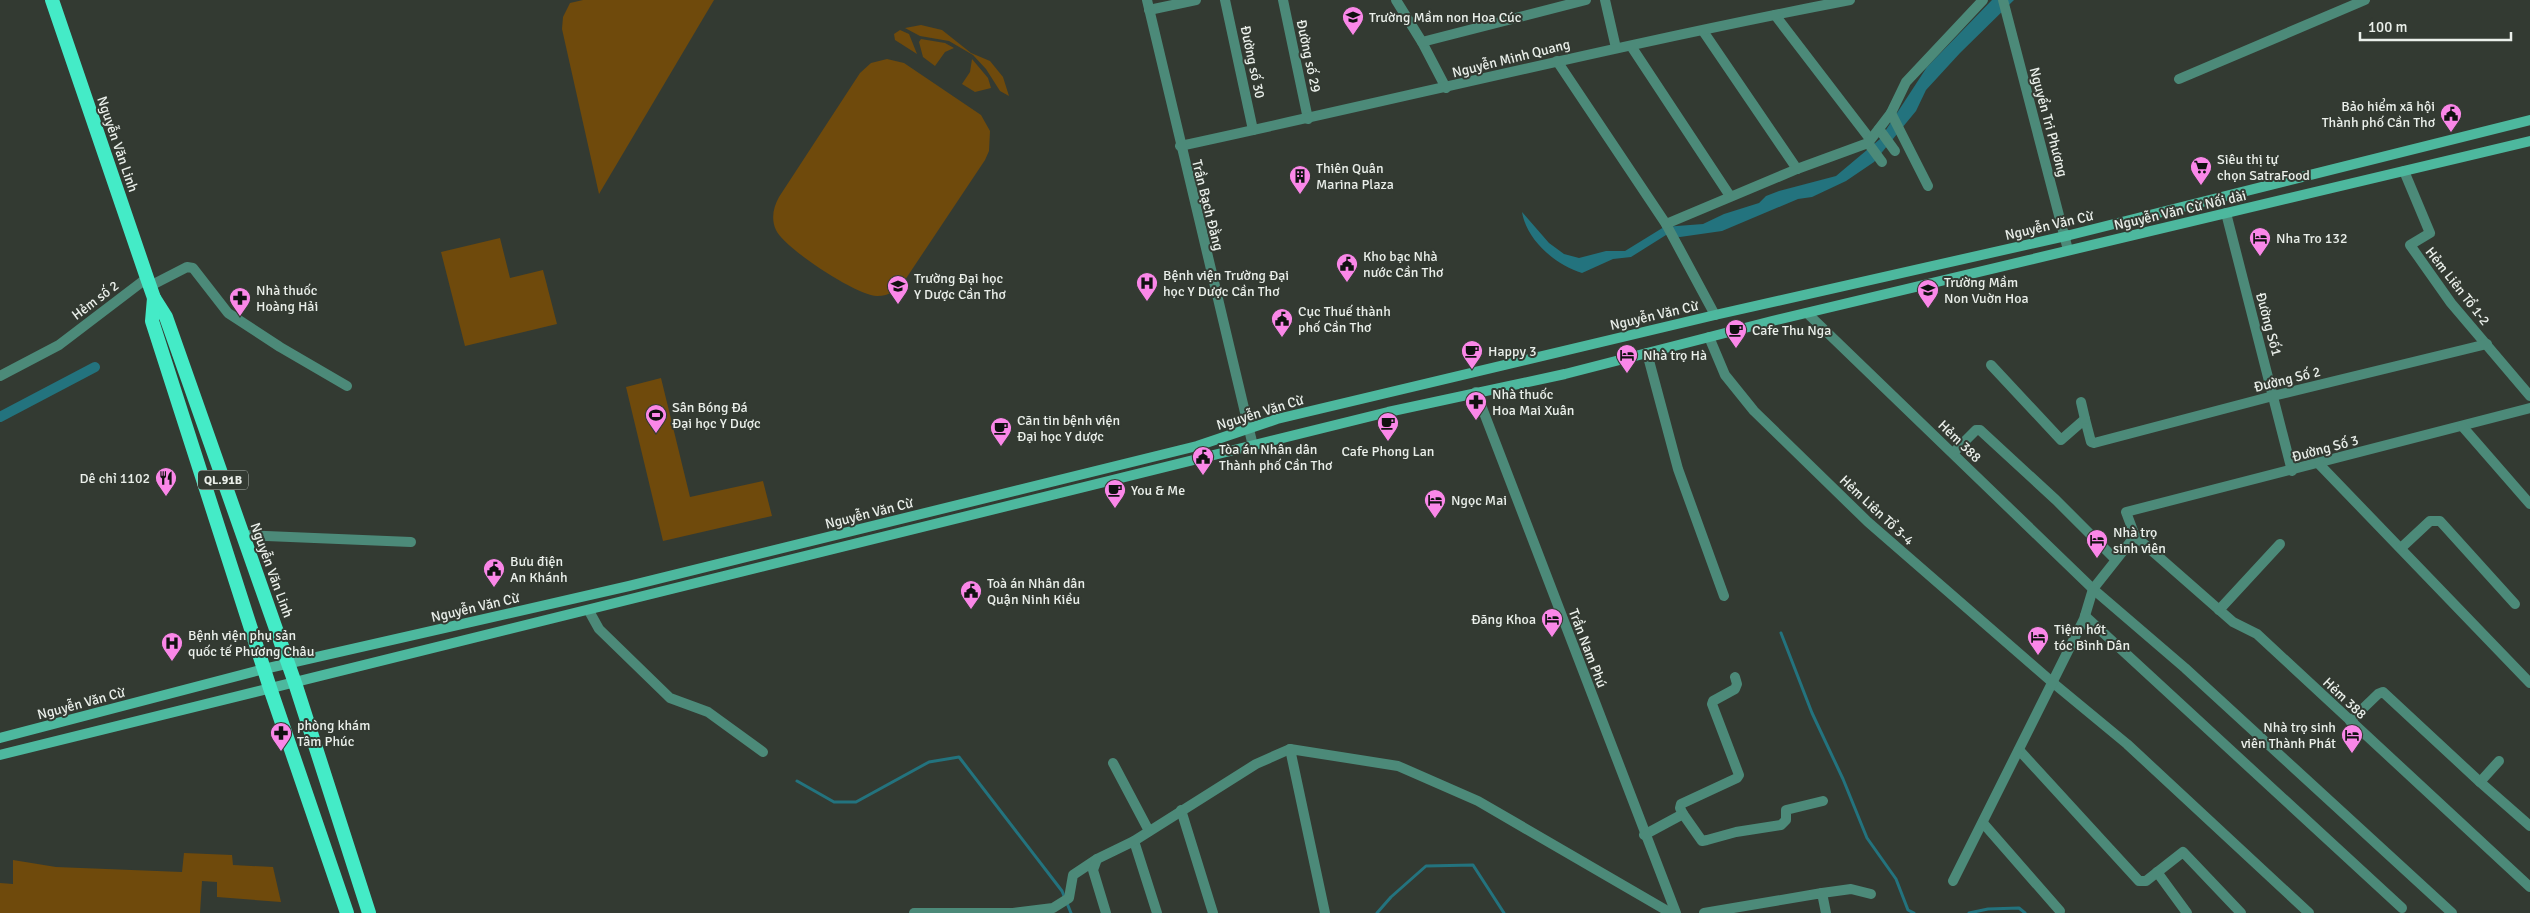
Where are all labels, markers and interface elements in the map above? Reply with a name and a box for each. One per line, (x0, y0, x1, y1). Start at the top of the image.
school or university icon: Trường Mầm non Hoa Cúc (1341, 5, 1365, 36)
place label: Trường Mầm non Hoa Cúc (1369, 9, 1522, 26)
scale bar (2360, 10, 2511, 42)
street label: Đường số 29 (1293, 18, 1325, 94)
text: 100 m (2368, 18, 2408, 36)
street label: Đường số 30 (1237, 24, 1269, 100)
street label: Nguyễn Minh Quang (1450, 36, 1572, 81)
street label: Nguyển Tri Phương (2026, 65, 2071, 179)
street label: Nguyễn Văn Linh (93, 94, 142, 194)
place label: Bảo hiểm xã hội Thành phố Cần Thơ (2322, 98, 2436, 131)
public building icon: Bảo hiểm xã hội Thành phố Cần Thơ (2439, 102, 2463, 133)
place label: Siêu thị tự chọn SatraFood (2217, 151, 2310, 184)
supermarket icon: Siêu thị tự chọn SatraFood (2189, 155, 2213, 186)
street label: Trần Bạch Đằng (1188, 158, 1227, 252)
place label: Thiên Quân Marina Plaza (1316, 160, 1394, 193)
building icon: Thiên Quân Marina Plaza (1288, 164, 1312, 195)
street label: Nguyễn Văn Cừ Nối dài (2112, 187, 2248, 234)
street label: Nguyễn Văn Cừ (2003, 207, 2096, 244)
hotel icon: Nha Tro 132 (2248, 226, 2272, 257)
place label: Nha Tro 132 (2276, 230, 2347, 247)
street label: Hẻm Liên Tổ 1-2 (2422, 244, 2493, 329)
place label: Kho bạc Nhà nước Cần Thơ (1363, 248, 1444, 281)
public building icon: Kho bạc Nhà nước Cần Thơ (1335, 252, 1359, 283)
place label: Bệnh viện Trường Đại học Y Dược Cần Thơ (1163, 267, 1289, 300)
place label: Trường Đại học Y Dược Cần Thơ (914, 270, 1007, 303)
hospital icon: Bệnh viện Trường Đại học Y Dược Cần Thơ (1135, 271, 1159, 302)
school or university icon: Trường Đại học Y Dược Cần Thơ (886, 274, 910, 305)
place label: Trường Mầm Non Vuờn Hoa (1944, 274, 2029, 307)
street label: Hẻm số 2 (68, 277, 122, 324)
school or university icon: Trường Mầm Non Vuờn Hoa (1916, 278, 1940, 309)
place label: Nhà thuốc Hoàng Hải (256, 282, 318, 315)
pharmacy icon: Nhà thuốc Hoàng Hải (228, 286, 252, 317)
street label: Đường Số1 (2252, 291, 2285, 358)
street label: Nguyễn Văn Cừ (1608, 297, 1701, 334)
place label: Cục Thuế thành phố Cần Thơ (1298, 303, 1391, 336)
public building icon: Cục Thuế thành phố Cần Thơ (1270, 307, 1294, 338)
cafe icon: Cafe Thu Nga (1724, 318, 1748, 349)
place label: Cafe Thu Nga (1752, 322, 1831, 339)
cafe icon: Happy 3 (1460, 339, 1484, 370)
place label: Happy 3 (1488, 343, 1537, 360)
hotel icon: Nhà trọ Hà (1615, 343, 1639, 374)
place label: Nhà trọ Hà (1643, 347, 1707, 364)
street label: Đường Số 2 (2252, 363, 2322, 396)
place label: Nhà thuốc Hoa Mai Xuân (1492, 386, 1575, 419)
pharmacy icon: Nhà thuốc Hoa Mai Xuân (1464, 390, 1488, 421)
street label: Nguyễn Văn Cừ (1215, 391, 1307, 434)
place label: Sân Bóng Đá Đại học Y Dược (672, 399, 761, 432)
sports icon: Sân Bóng Đá Đại học Y Dược (644, 403, 668, 434)
cafe icon: Cafe Phong Lan (1376, 411, 1400, 442)
place label: Căn tin bệnh viện Đại học Y dược (1017, 412, 1120, 445)
cafe icon: Căn tin bệnh viện Đại học Y dược (989, 416, 1013, 447)
street label: Hẻm 388 (1935, 417, 1985, 466)
street label: Đường Số 3 (2290, 431, 2360, 466)
place label: Tòa án Nhân dân Thành phố Cần Thơ (1219, 441, 1333, 474)
place label: Cafe Phong Lan (1342, 443, 1434, 460)
public building icon: Tòa án Nhân dân Thành phố Cần Thơ (1191, 445, 1215, 476)
restaurant icon: Dê chỉ 1102 (154, 466, 178, 497)
place label: Dê chỉ 1102 (80, 470, 150, 487)
road number: QL.91B (198, 470, 248, 490)
street label: Hẻm Liên Tổ 3-4 (1836, 472, 1918, 549)
cafe icon: You & Me (1103, 478, 1127, 509)
place label: You & Me (1131, 482, 1185, 499)
hotel icon: Ngọc Mai (1423, 488, 1447, 519)
place label: Ngọc Mai (1451, 492, 1507, 509)
street label: Nguyễn Văn Cừ (823, 494, 916, 533)
street label: Nguyễn Văn Linh (246, 520, 297, 620)
place label: Nhà trọ sinh viên (2113, 524, 2166, 557)
hotel icon: Nhà trọ sinh viên (2085, 528, 2109, 559)
place label: Bưu điện An Khánh (510, 553, 568, 586)
public building icon: Bưu điện An Khánh (482, 557, 506, 588)
place label: Toà án Nhân dân Quận Ninh Kiều (987, 575, 1085, 608)
public building icon: Toà án Nhân dân Quận Ninh Kiều (959, 579, 983, 610)
street label: Nguyễn Văn Cừ (429, 589, 522, 626)
street label: Trần Nam Phú (1565, 606, 1610, 690)
hotel icon: Đăng Khoa (1540, 607, 1564, 638)
place label: Đăng Khoa (1471, 611, 1536, 628)
place label: Tiệm hớt tóc Bình Dân (2054, 621, 2130, 654)
hotel icon: Tiệm hớt tóc Bình Dân (2026, 625, 2050, 656)
place label: Bệnh viện phụ sản quốc tế Phương Châu (188, 627, 314, 660)
hospital icon: Bệnh viện phụ sản quốc tế Phương Châu (160, 631, 184, 662)
street label: Hẻm 388 (2319, 674, 2370, 723)
street label: Nguyễn Văn Cừ (35, 683, 128, 723)
place label: phòng khám Tâm Phúc (297, 717, 370, 750)
place label: Nhà trọ sinh viên Thành Phát (2241, 719, 2336, 752)
pharmacy icon: phòng khám Tâm Phúc (269, 721, 293, 752)
hotel icon: Nhà trọ sinh viên Thành Phát (2340, 723, 2364, 754)

